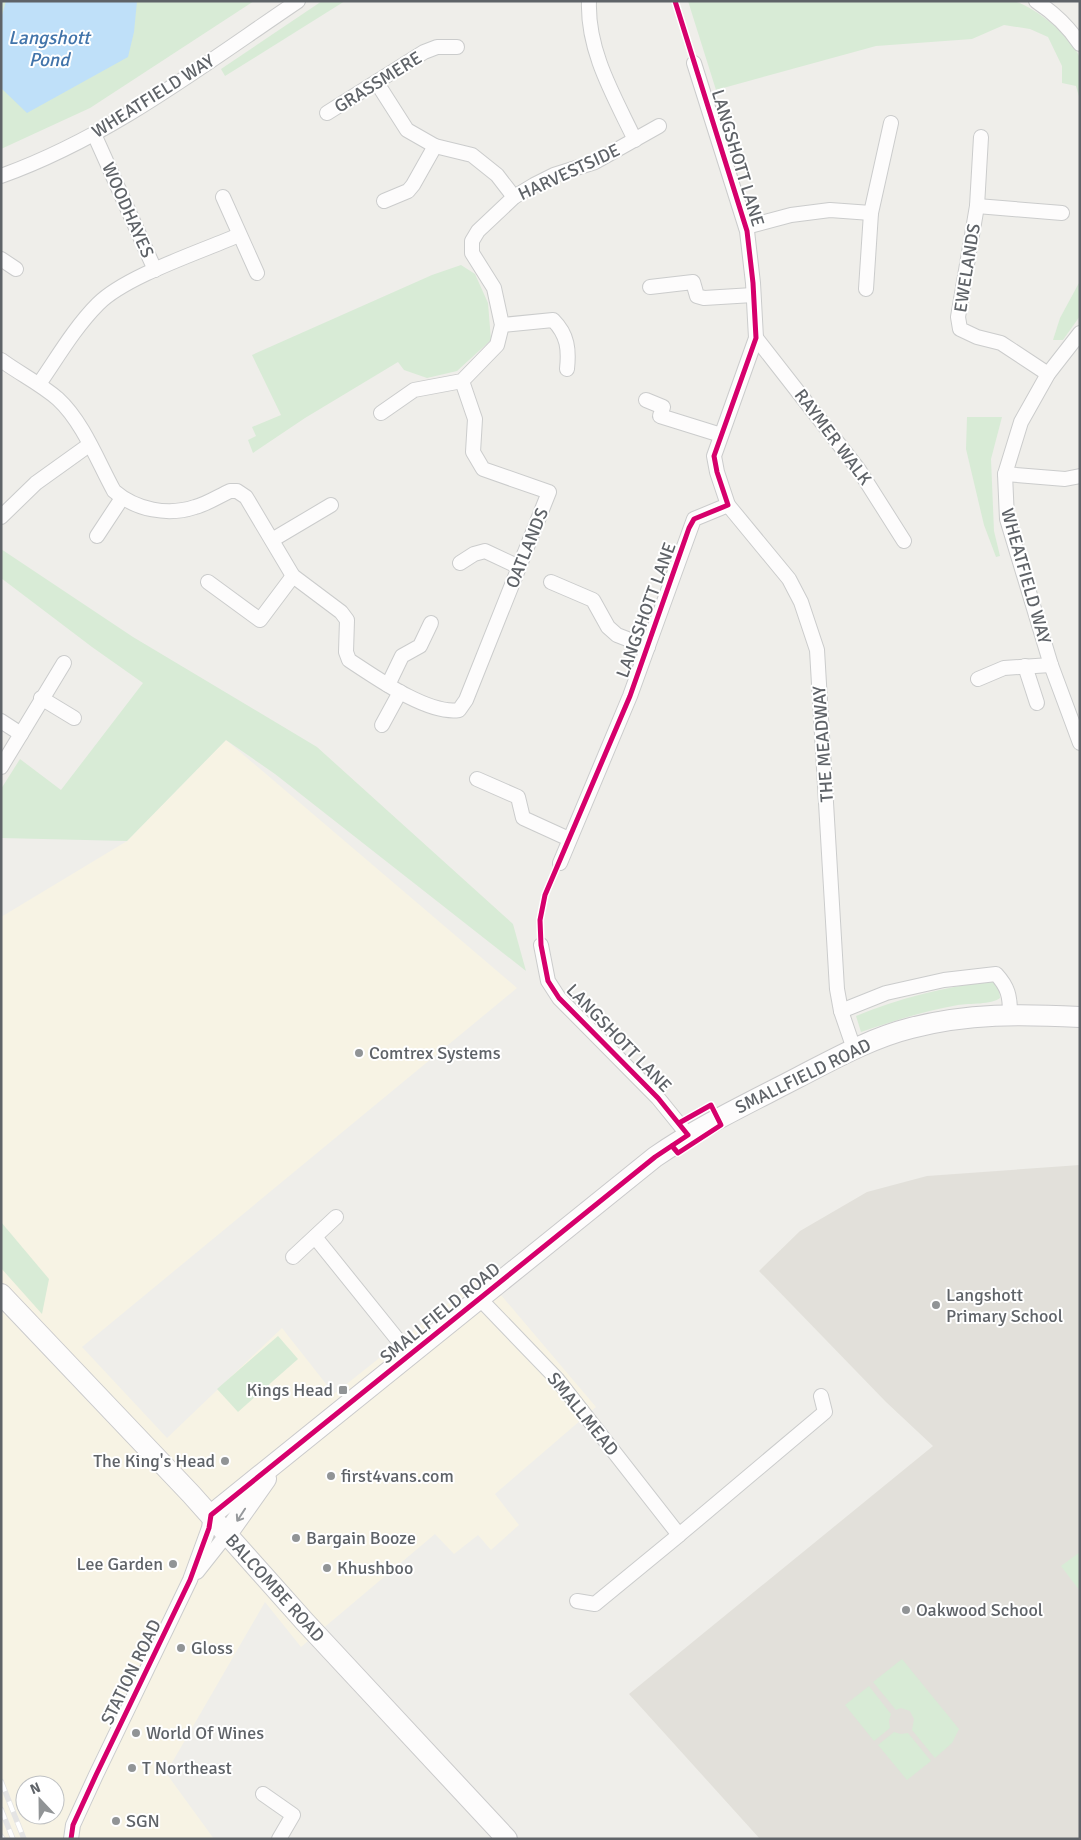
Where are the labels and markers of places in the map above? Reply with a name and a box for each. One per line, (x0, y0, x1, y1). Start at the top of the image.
place label: Comtrex Systems (369, 1042, 501, 1064)
marker: Comtrex Systems (353, 1047, 365, 1059)
place label: Langshott Primary School (946, 1284, 1063, 1327)
marker: Langshott Primary School (930, 1299, 942, 1311)
place label: Kings Head (246, 1379, 333, 1401)
marker: Kings Head (337, 1384, 349, 1396)
place label: The King's Head (93, 1450, 215, 1472)
marker: The King's Head (219, 1455, 231, 1467)
place label: first4vans.com (341, 1465, 454, 1487)
marker: first4vans.com (325, 1470, 337, 1482)
place label: Bargain Booze (306, 1527, 416, 1549)
marker: Bargain Booze (290, 1532, 302, 1544)
place label: Lee Garden (77, 1553, 163, 1575)
place label: Khushboo (337, 1557, 413, 1579)
marker: Lee Garden (167, 1558, 179, 1570)
marker: Khushboo (321, 1562, 333, 1574)
place label: Oakwood School (916, 1599, 1043, 1621)
marker: Oakwood School (900, 1604, 912, 1616)
place label: Gloss (191, 1637, 233, 1659)
marker: Gloss (175, 1642, 187, 1654)
place label: World Of Wines (146, 1722, 264, 1744)
marker: World Of Wines (130, 1727, 142, 1739)
place label: T Northeast (142, 1757, 232, 1779)
marker: T Northeast (126, 1762, 138, 1774)
place label: SGN (126, 1810, 160, 1832)
marker: SGN (110, 1815, 122, 1827)

